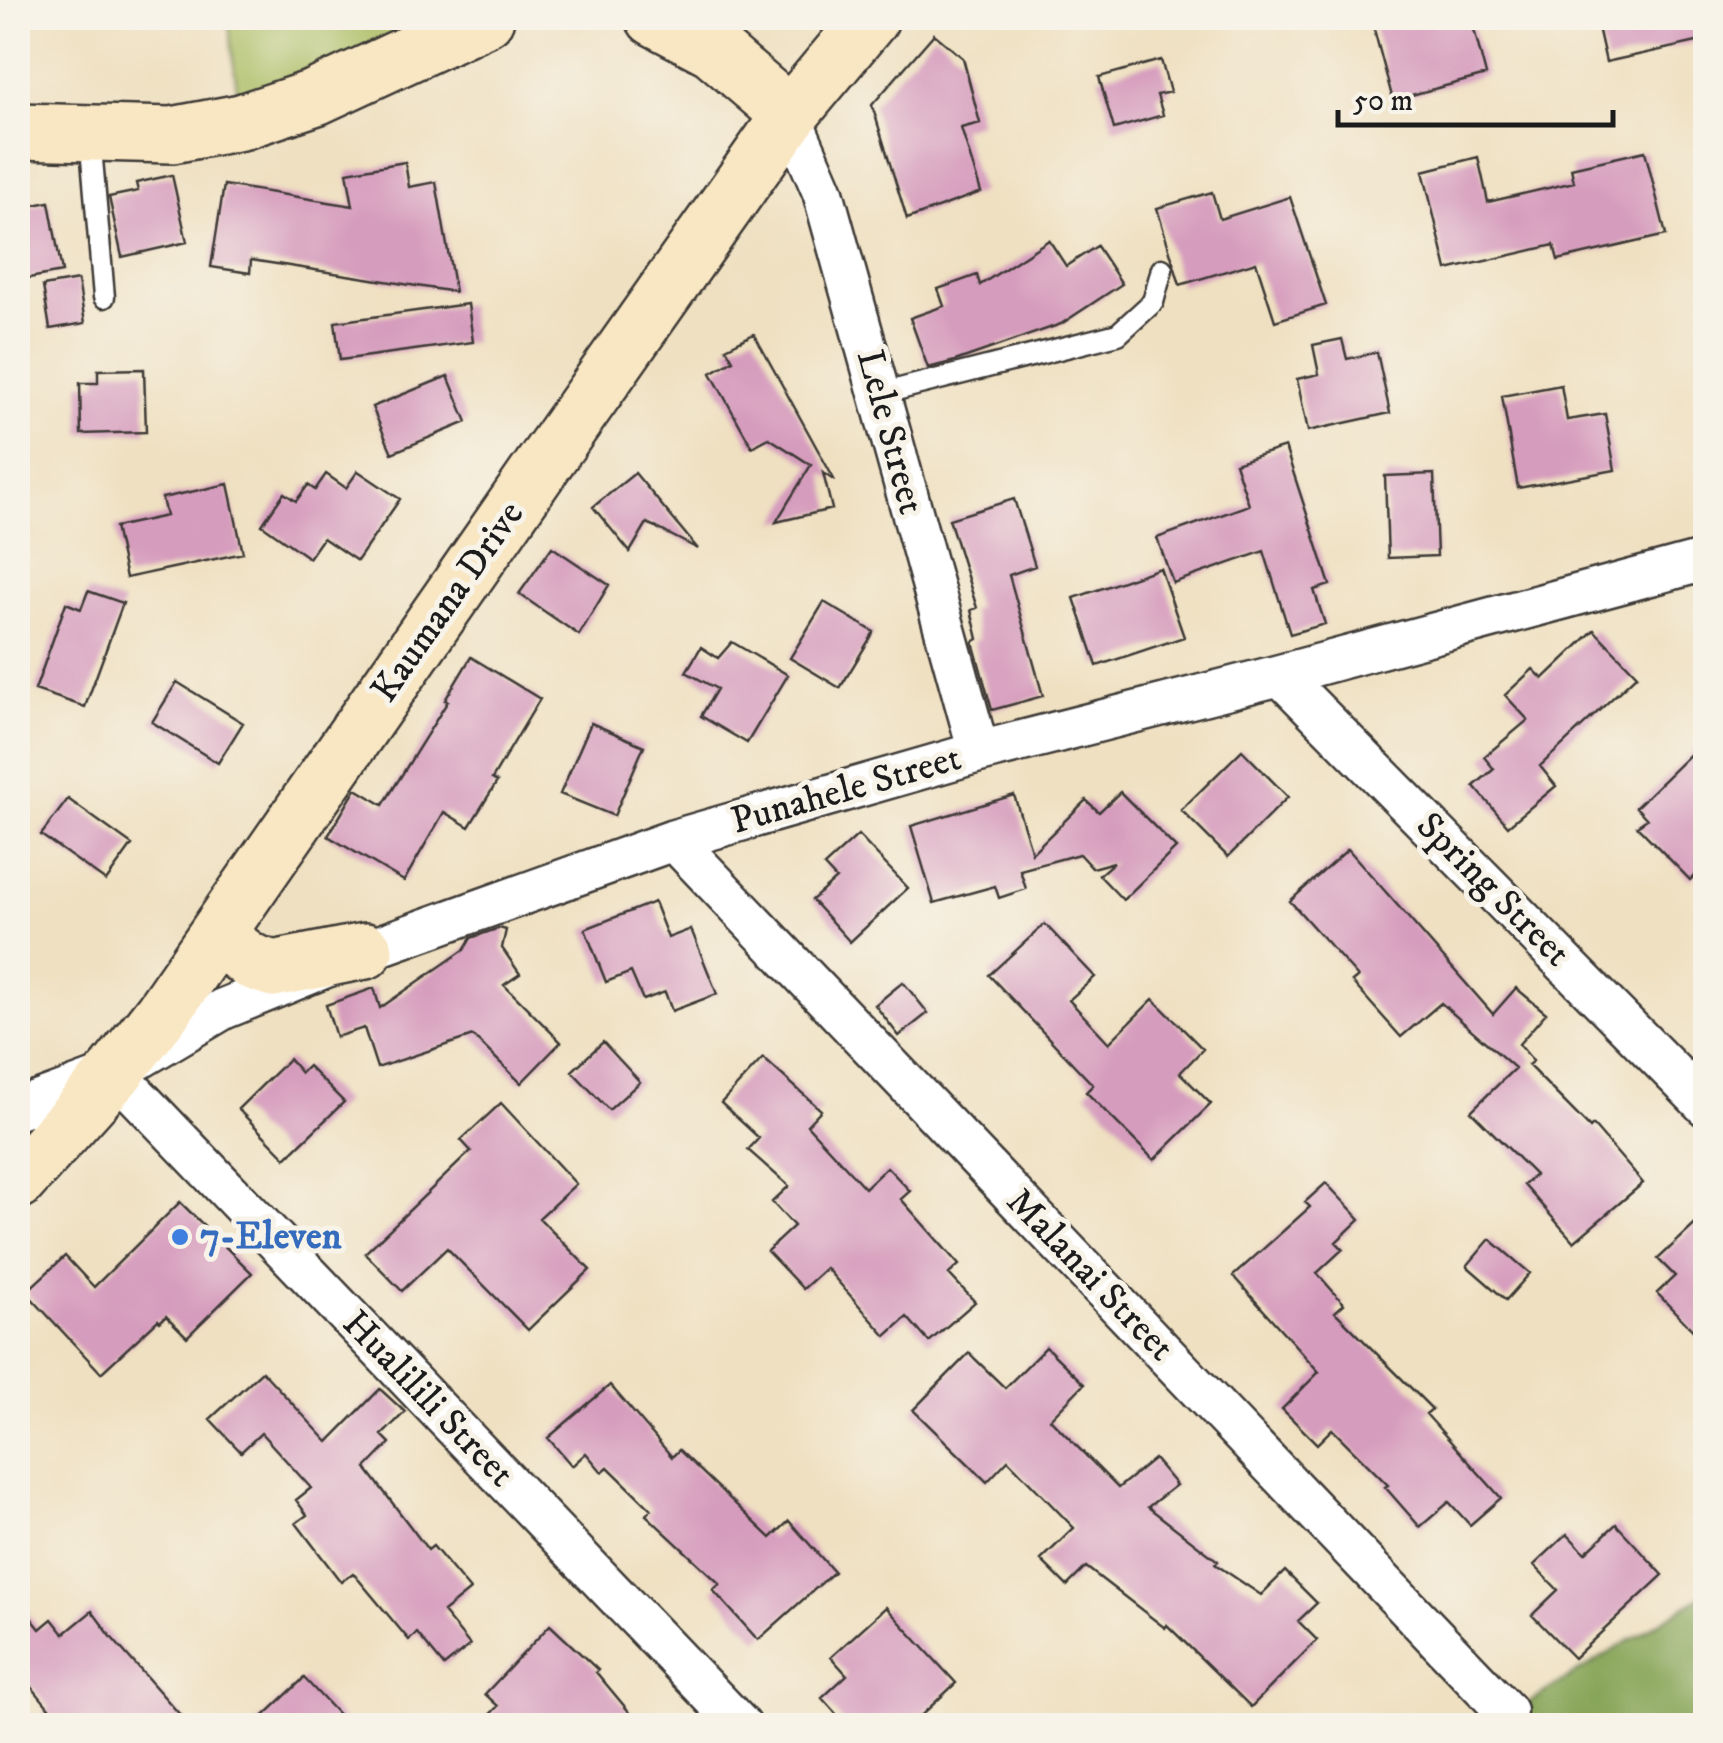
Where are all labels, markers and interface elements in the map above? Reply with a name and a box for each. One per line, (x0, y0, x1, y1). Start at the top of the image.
scale bar (1338, 65, 1613, 127)
text: 50 m (1353, 83, 1413, 120)
street label: Lele Street (845, 345, 935, 519)
street label: Kaumana Drive (361, 492, 535, 712)
street label: Punahele Street (725, 734, 967, 846)
street label: Spring Street (1406, 803, 1580, 977)
street label: Malanai Street (996, 1178, 1184, 1372)
place label: 7-Eleven (200, 1213, 342, 1261)
marker: 7-Eleven (169, 1226, 191, 1248)
street label: Hualilili Street (332, 1301, 524, 1497)

